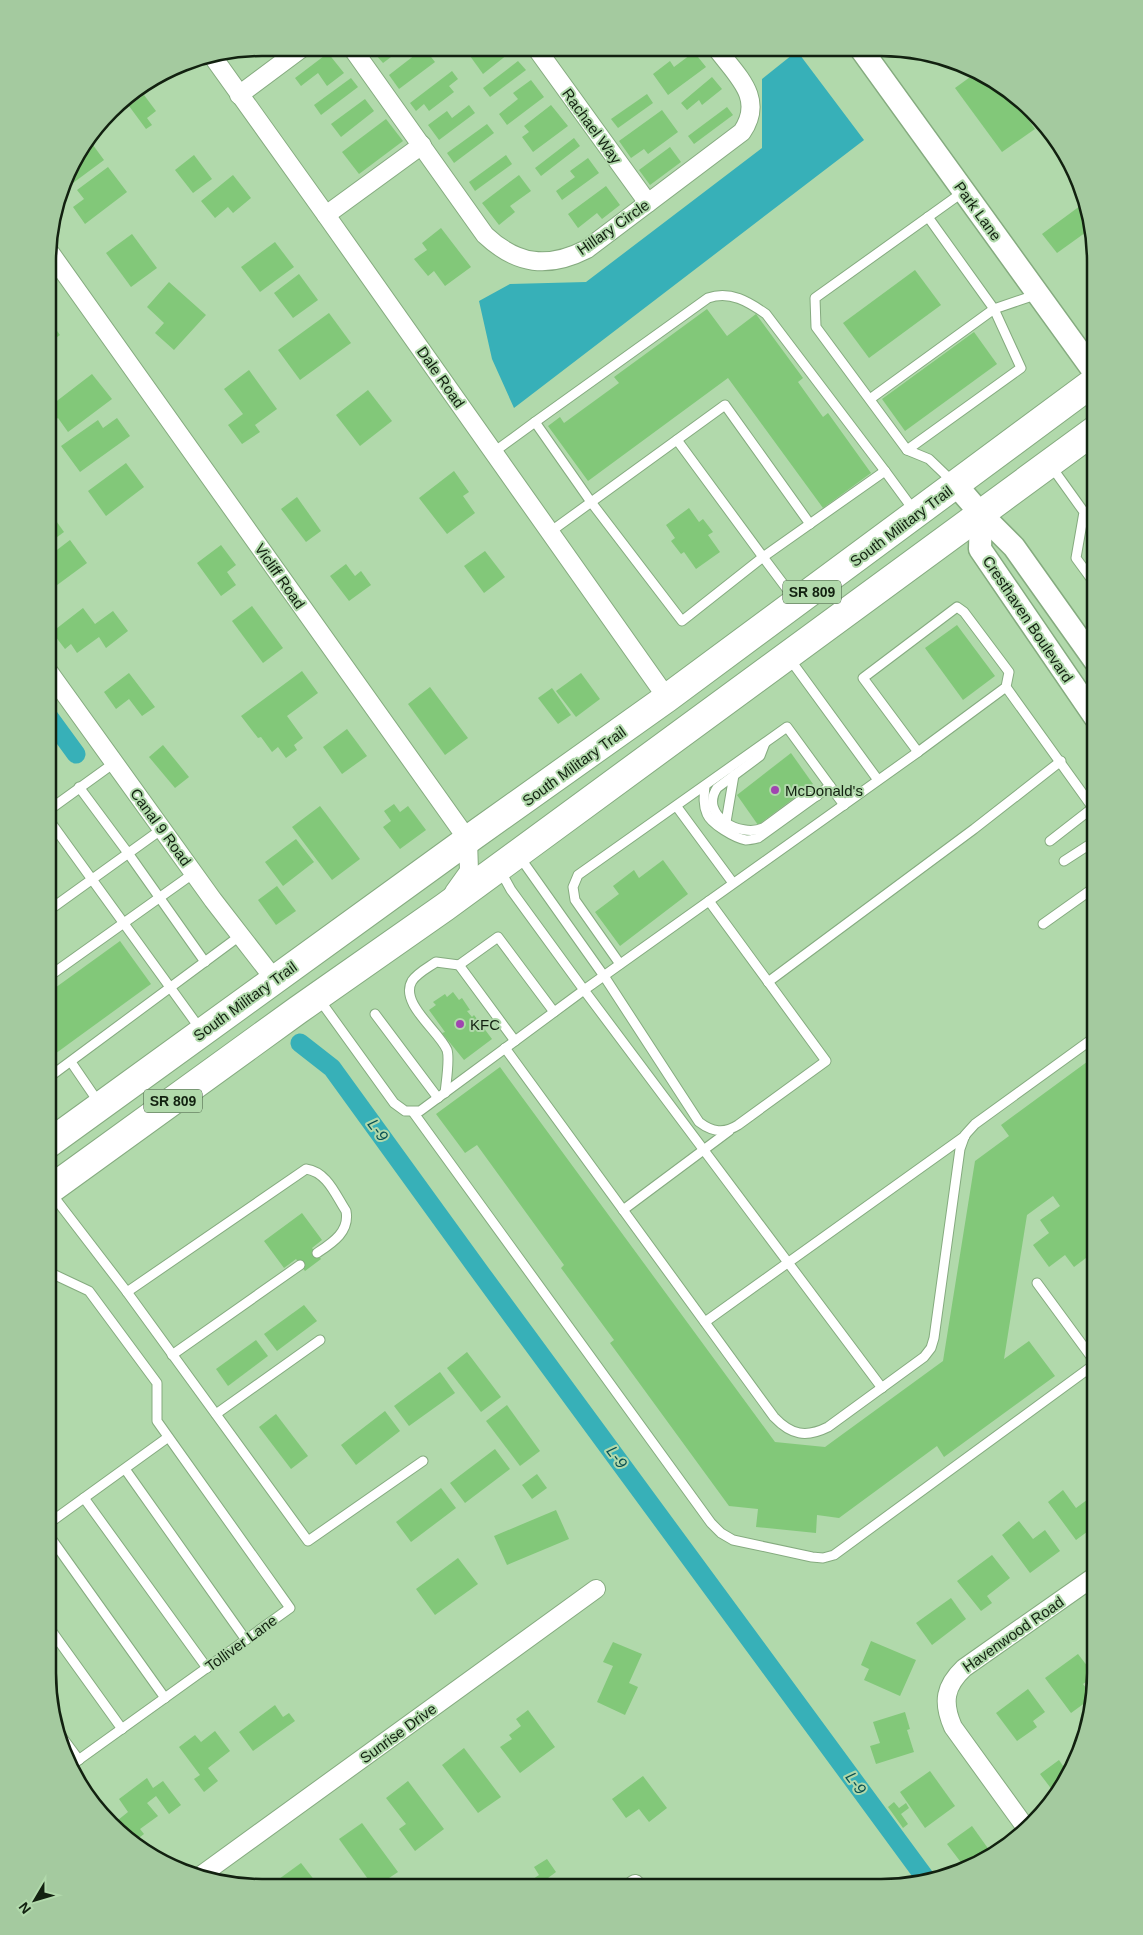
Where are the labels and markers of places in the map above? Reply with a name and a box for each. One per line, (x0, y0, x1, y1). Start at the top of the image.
place label: McDonald's (785, 782, 863, 799)
marker: McDonald's (769, 784, 781, 796)
place label: KFC (470, 1016, 500, 1033)
marker: KFC (454, 1018, 466, 1030)

